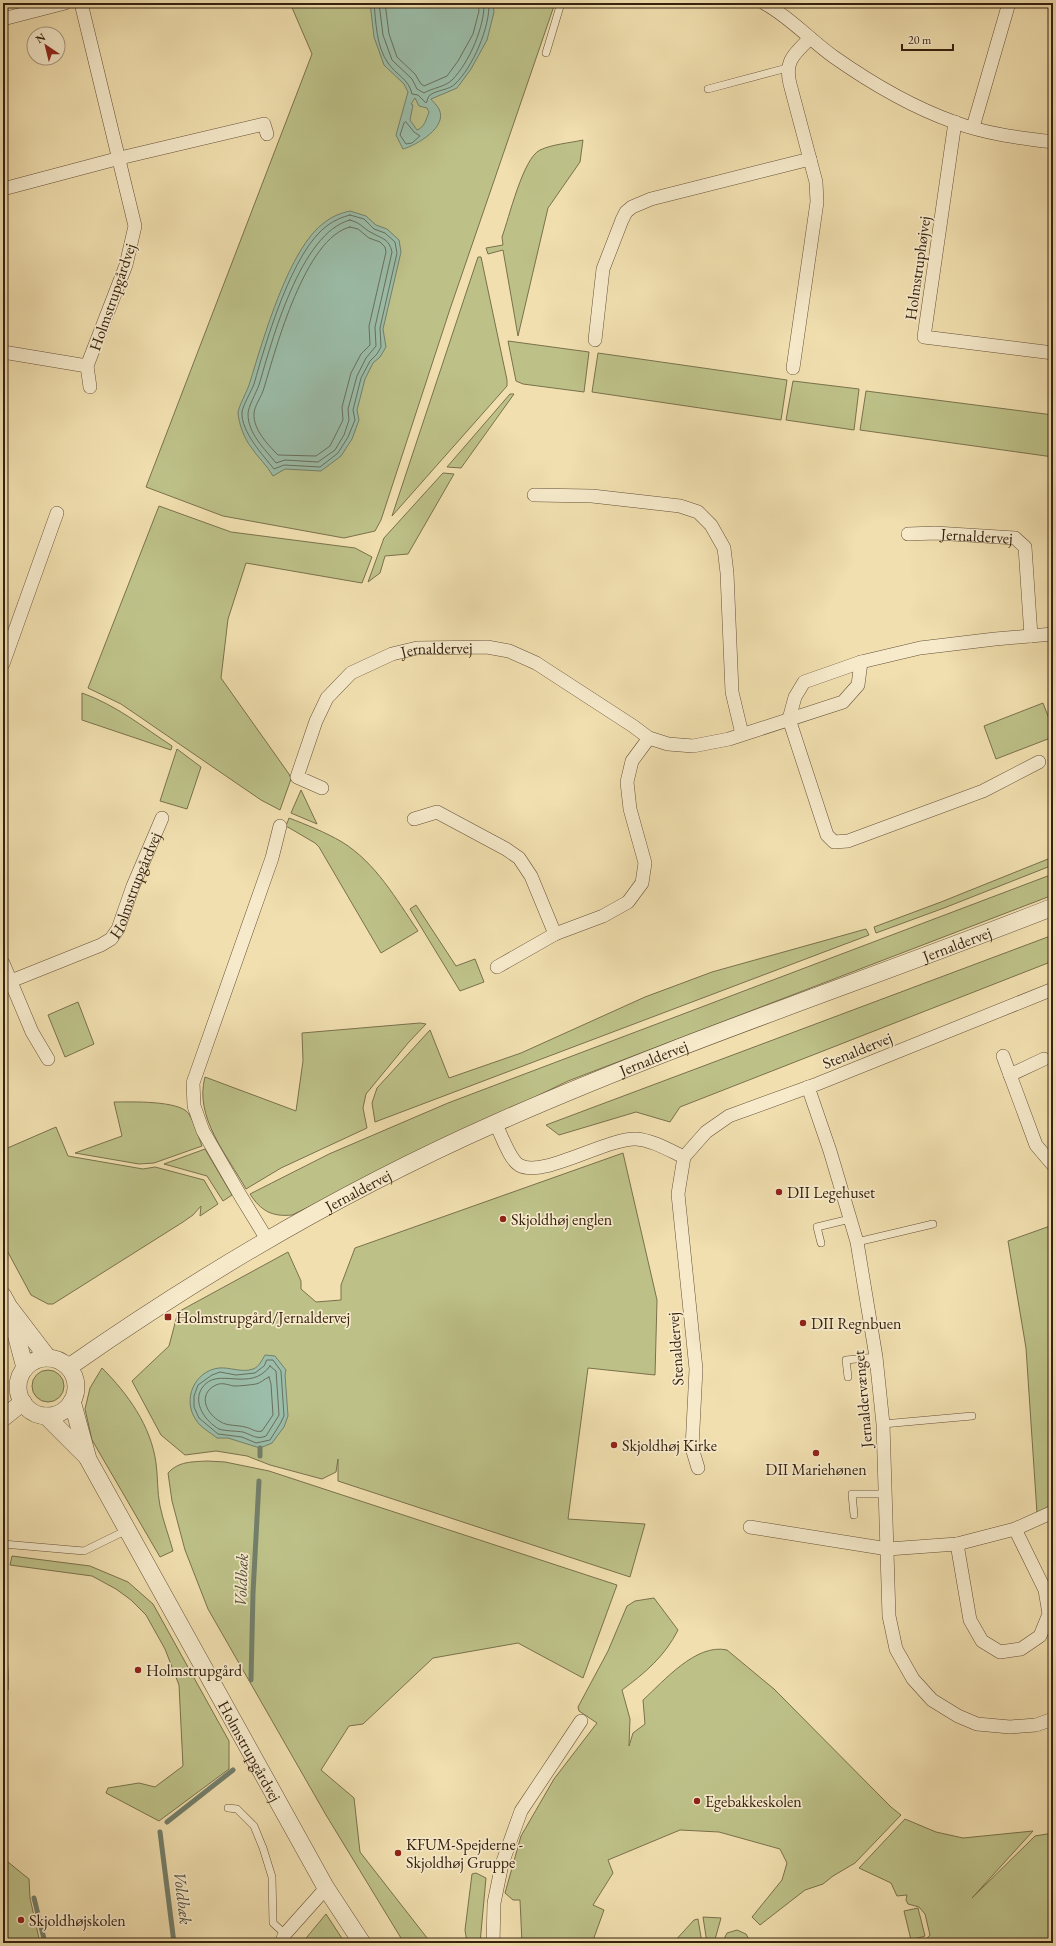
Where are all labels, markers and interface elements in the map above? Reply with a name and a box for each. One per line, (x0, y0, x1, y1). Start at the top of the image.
north arrow (26, 26, 66, 66)
scale bar (902, 26, 953, 52)
text: N (33, 29, 48, 46)
text: 20 m (908, 32, 932, 48)
street label: Holmstruphøjvej (900, 215, 935, 322)
street label: Holmstrupgårdvej (84, 241, 141, 354)
street label: Jernaldervej (938, 523, 1013, 549)
street label: Jernaldervej (397, 637, 473, 663)
street label: Holmstrupgårdvej (105, 829, 166, 943)
street label: Jernaldervej (918, 922, 994, 968)
street label: Stenaldervej (819, 1027, 895, 1074)
street label: Jernaldervej (614, 1035, 691, 1082)
street label: Jernaldervej (320, 1165, 395, 1218)
place label: DII Legehuset (787, 1182, 875, 1203)
marker: DII Legehuset (774, 1187, 784, 1197)
place label: Skjoldhøj englen (511, 1209, 613, 1230)
marker: Skjoldhøj englen (498, 1214, 508, 1224)
place label: Holmstrupgård/Jernaldervej (176, 1307, 350, 1328)
marker: Holmstrupgård/Jernaldervej (163, 1312, 173, 1322)
street label: Stenaldervej (662, 1312, 689, 1386)
place label: DII Regnbuen (811, 1313, 902, 1334)
marker: DII Regnbuen (798, 1318, 808, 1328)
street label: Jernaldervænget (848, 1349, 877, 1451)
place label: Skjoldhøj Kirke (622, 1435, 717, 1456)
marker: Skjoldhøj Kirke (609, 1440, 619, 1450)
marker: DII Mariehønen (811, 1448, 821, 1458)
place label: DII Mariehønen (765, 1459, 867, 1480)
water label: Voldbæk (229, 1553, 253, 1607)
place label: Holmstrupgård (146, 1660, 243, 1681)
marker: Holmstrupgård (133, 1665, 143, 1675)
street label: Holmstrupgårdvej (213, 1697, 286, 1805)
place label: Egebakkeskolen (705, 1791, 802, 1812)
marker: Egebakkeskolen (692, 1796, 702, 1806)
place label: KFUM-Spejderne - Skjoldhøj Gruppe (406, 1834, 523, 1873)
marker: KFUM-Spejderne - Skjoldhøj Gruppe (393, 1848, 403, 1858)
water label: Voldbæk (169, 1870, 197, 1926)
place label: Skjoldhøjskolen (29, 1910, 126, 1931)
marker: Skjoldhøjskolen (16, 1915, 26, 1925)

